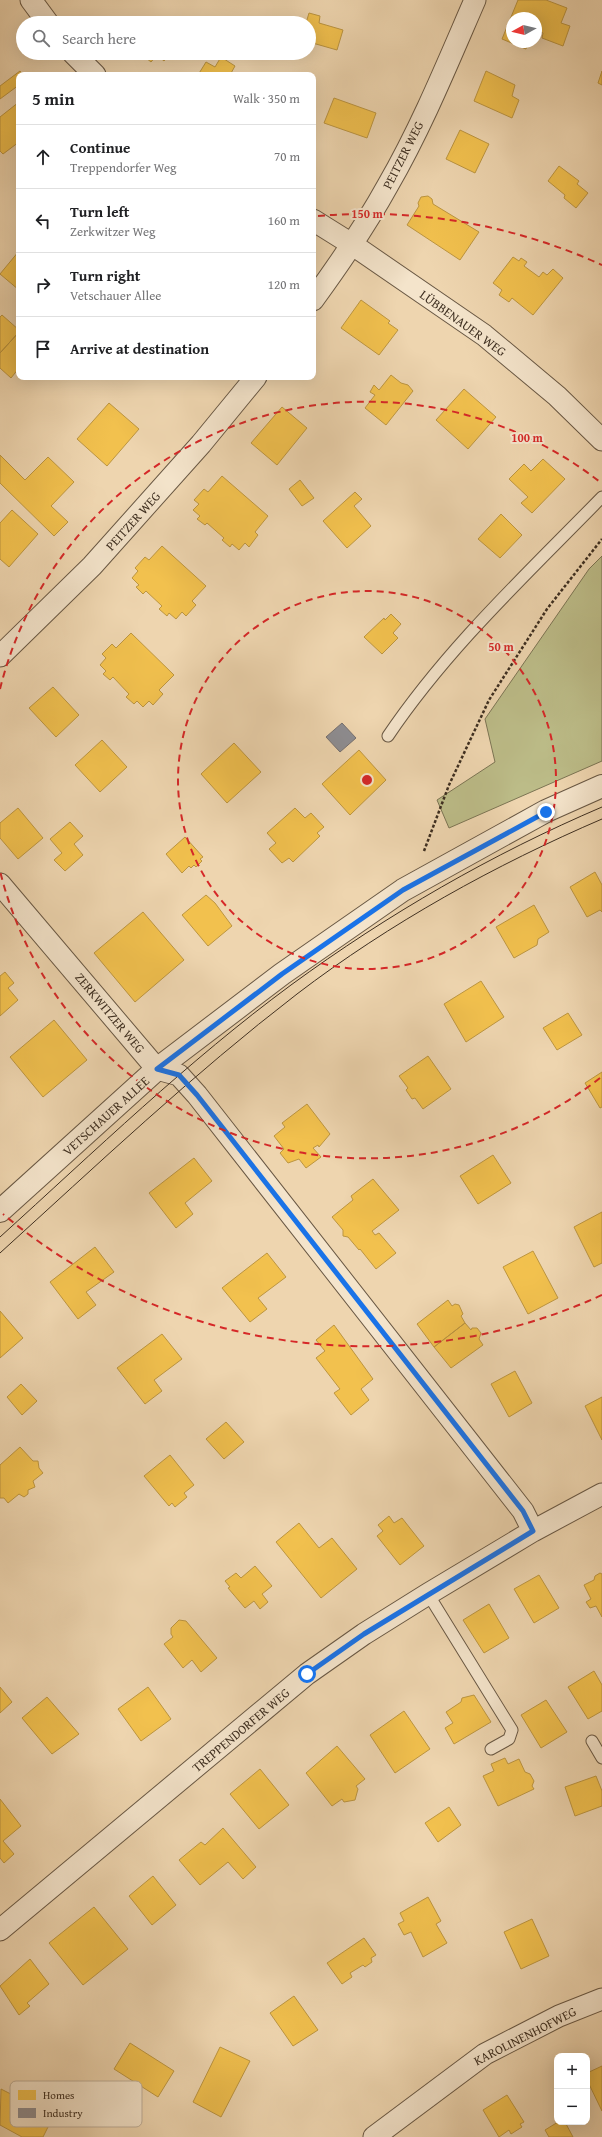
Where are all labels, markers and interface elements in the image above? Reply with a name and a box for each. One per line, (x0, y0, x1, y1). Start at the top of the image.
north arrow (506, 12, 542, 48)
search box (16, 16, 316, 60)
icon: search (30, 27, 52, 49)
text: Search here (62, 28, 136, 49)
text: 5 min (32, 86, 74, 111)
text: Walk · 350 m (233, 89, 300, 108)
street label: PEITZER WEG (378, 117, 428, 192)
text: Continue (70, 137, 131, 158)
icon: ahead (32, 146, 54, 168)
text: 70 m (274, 147, 300, 166)
text: Treppendorfer Weg (70, 158, 177, 177)
text: Turn left (70, 201, 129, 222)
text: 150 m (351, 205, 384, 222)
icon: left (32, 210, 54, 232)
text: 160 m (268, 211, 300, 230)
text: Zerkwitzer Weg (70, 222, 156, 241)
text: Turn right (70, 265, 141, 286)
icon: right (32, 274, 54, 296)
text: 120 m (268, 275, 300, 294)
street label: LÜBBENAUER WEG (416, 285, 510, 361)
text: Vetschauer Allee (70, 286, 161, 305)
icon: arrive (32, 338, 54, 360)
text: Arrive at destination (70, 338, 209, 359)
text: 100 m (511, 429, 544, 446)
street label: PEITZER WEG (101, 487, 165, 555)
text: 50 m (488, 638, 514, 655)
centre of rings (360, 773, 374, 787)
route end (537, 803, 555, 821)
street label: ZERKWITZER WEG (71, 969, 150, 1058)
street label: VETSCHAUER ALLEE (58, 1072, 154, 1160)
route start (298, 1665, 316, 1683)
street label: TREPPENDORFER WEG (188, 1683, 294, 1777)
street label: KAROLINENHOFWEG (470, 2002, 580, 2070)
map controls (554, 2053, 590, 2125)
button: + (554, 2053, 590, 2089)
legend (10, 2081, 142, 2127)
text: Homes (43, 2087, 74, 2103)
button: − (554, 2089, 590, 2125)
text: Industry (43, 2105, 83, 2121)

